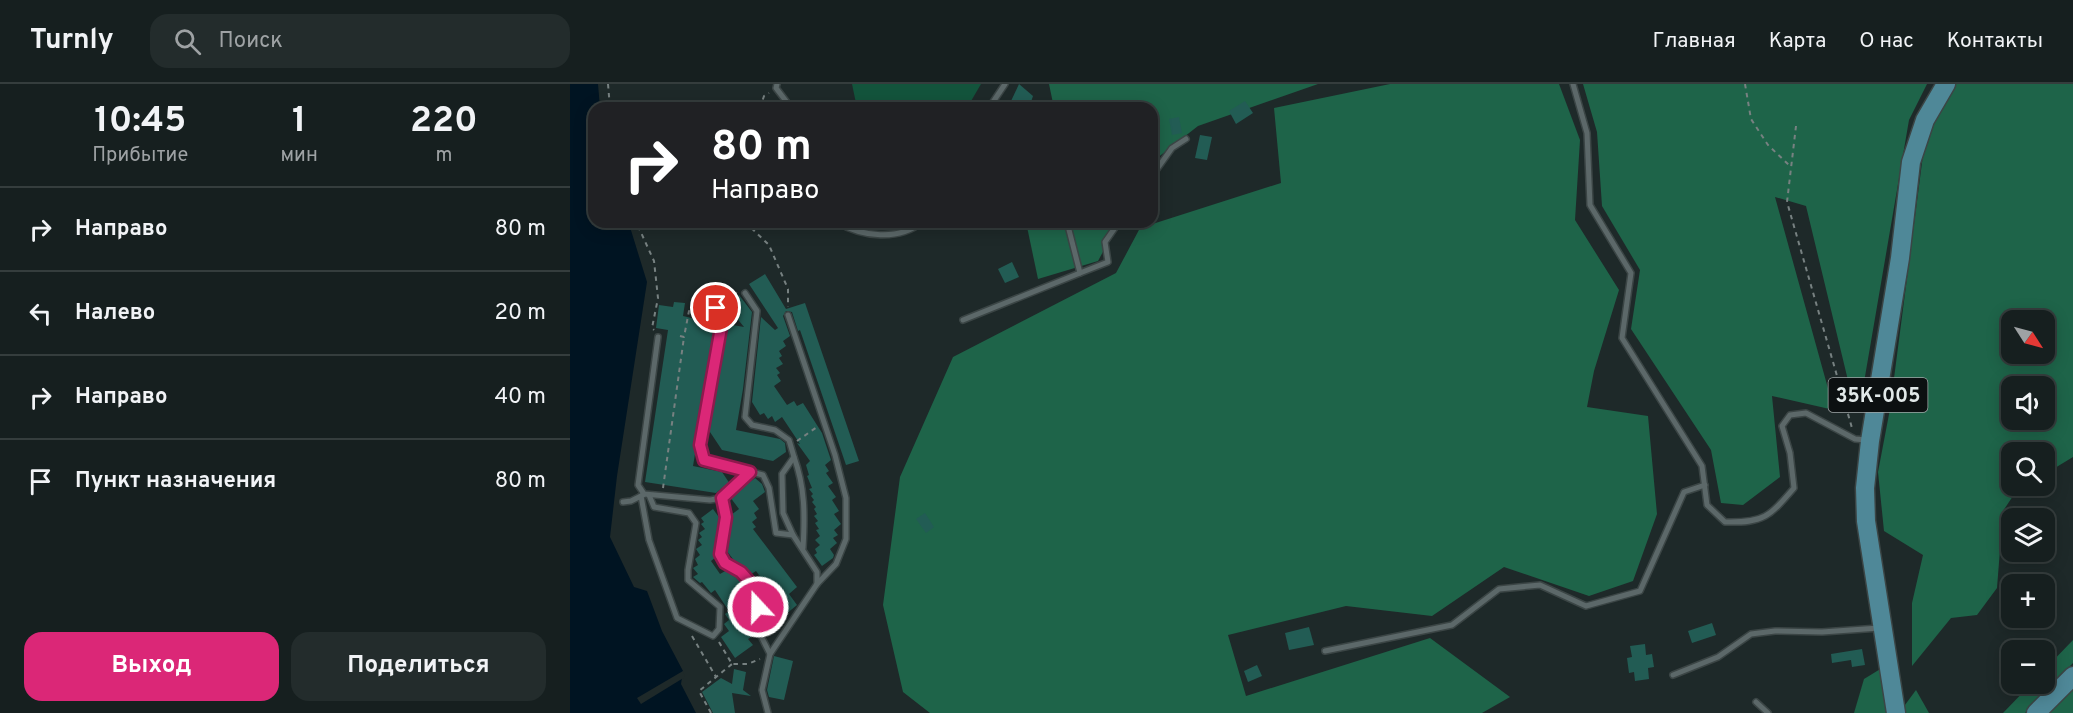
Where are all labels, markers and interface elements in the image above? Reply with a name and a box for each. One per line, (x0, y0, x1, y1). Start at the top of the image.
search box (150, 14, 570, 68)
text: Turnly (30, 23, 114, 59)
icon: search (171, 25, 204, 58)
text: Поиск (219, 28, 283, 55)
text: Главная (1652, 28, 1736, 55)
text: Карта (1769, 28, 1826, 55)
text: О нас (1859, 28, 1914, 55)
text: Контакты (1947, 28, 2043, 55)
text: 10:45 (94, 99, 186, 145)
text: 1 (292, 99, 306, 145)
text: 220 (410, 99, 478, 145)
text: 80 m (711, 122, 812, 175)
icon: right (612, 126, 690, 204)
text: Прибытие (92, 143, 188, 169)
text: мин (280, 143, 318, 169)
text: m (435, 143, 452, 169)
text: Направо (711, 174, 819, 208)
icon: right (24, 213, 57, 246)
text: Направо (75, 216, 167, 243)
text: 80 m (495, 216, 546, 243)
pin (690, 282, 741, 333)
icon: arrive (699, 291, 732, 324)
icon: left (24, 297, 57, 330)
text: Налево (75, 300, 155, 327)
text: 20 m (495, 300, 546, 327)
north arrow (2001, 310, 2055, 364)
map controls (2001, 310, 2055, 694)
button: sound (2001, 376, 2055, 430)
road number: 35К-005 (1828, 378, 1928, 412)
icon: right (24, 381, 57, 414)
text: Направо (75, 384, 167, 411)
text: 40 m (494, 384, 546, 411)
button: search (2001, 442, 2055, 496)
icon: arrive (24, 465, 57, 498)
text: Пункт назначения (75, 468, 276, 495)
text: 80 m (495, 468, 546, 495)
button: layers (2001, 508, 2055, 562)
button: + (2001, 574, 2055, 628)
position arrow (726, 575, 790, 639)
button: Выход (24, 632, 279, 701)
button: Поделиться (291, 632, 546, 701)
button: − (2001, 640, 2055, 694)

